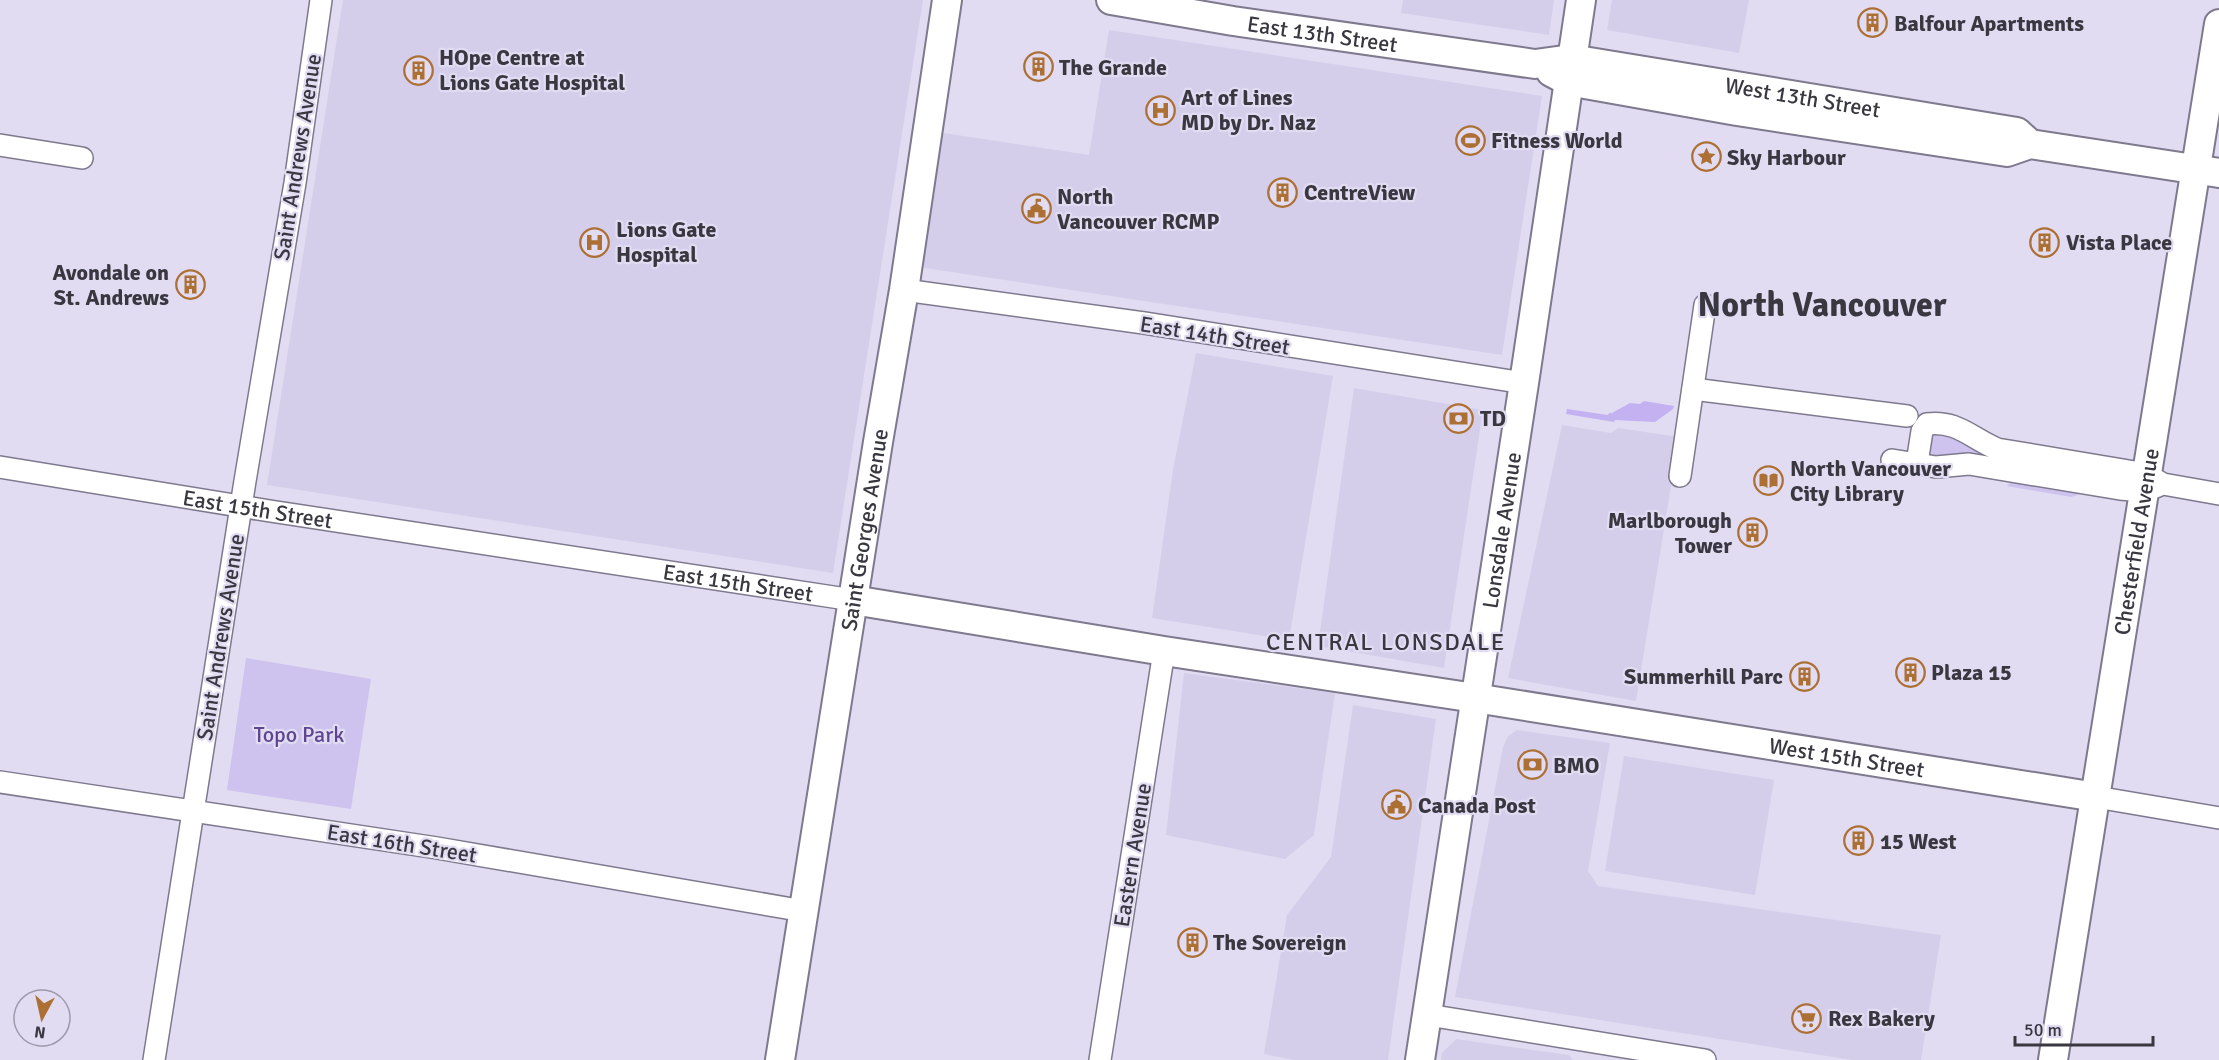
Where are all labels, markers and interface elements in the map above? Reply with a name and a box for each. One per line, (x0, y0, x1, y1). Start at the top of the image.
building icon: Balfour Apartments (1857, 7, 1889, 39)
street label: East 13th Street (1245, 10, 1399, 58)
place label: Balfour Apartments (1894, 10, 2084, 37)
place label: HOpe Centre at Lions Gate Hospital (439, 44, 625, 96)
building icon: The Grande (1022, 51, 1054, 83)
street label: Saint Andrews Avenue (268, 52, 327, 262)
building icon: HOpe Centre at Lions Gate Hospital (402, 54, 434, 86)
place label: The Grande (1059, 54, 1167, 81)
street label: West 13th Street (1723, 71, 1882, 123)
place label: Art of Lines MD by Dr. Naz (1181, 84, 1316, 136)
hospital icon: Art of Lines MD by Dr. Naz (1144, 94, 1176, 126)
sports icon: Fitness World (1454, 124, 1486, 156)
place label: Fitness World (1491, 127, 1623, 154)
place icon: Sky Harbour (1690, 141, 1722, 173)
place label: Sky Harbour (1727, 144, 1846, 171)
building icon: CentreView (1267, 176, 1299, 208)
place label: CentreView (1304, 179, 1416, 206)
place label: North Vancouver RCMP (1057, 183, 1219, 235)
public building icon: North Vancouver RCMP (1020, 193, 1052, 225)
place label: Lions Gate Hospital (616, 216, 716, 268)
hospital icon: Lions Gate Hospital (579, 226, 611, 258)
building icon: Vista Place (2029, 226, 2061, 258)
place label: Vista Place (2066, 229, 2172, 256)
place label: Avondale on St. Andrews (52, 259, 169, 311)
building icon: Avondale on St. Andrews (174, 269, 206, 301)
district label: North Vancouver (1698, 284, 1947, 326)
street label: East 14th Street (1138, 310, 1292, 361)
bank icon: TD (1443, 402, 1475, 434)
place label: TD (1480, 405, 1506, 432)
street label: Saint Georges Avenue (835, 426, 894, 633)
street label: Chesterfield Avenue (2108, 446, 2165, 637)
street label: Lonsdale Avenue (1477, 450, 1527, 610)
place label: North Vancouver City Library (1790, 455, 1951, 507)
library icon: North Vancouver City Library (1753, 465, 1785, 497)
street label: East 15th Street (181, 484, 335, 534)
place label: Marlborough Tower (1608, 507, 1732, 559)
building icon: Marlborough Tower (1737, 517, 1769, 549)
street label: Saint Andrews Avenue (191, 532, 250, 742)
street label: East 15th Street (661, 558, 815, 608)
district label: CENTRAL LONSDALE (1266, 627, 1506, 657)
building icon: Plaza 15 (1894, 656, 1926, 688)
place label: Plaza 15 (1931, 659, 2012, 686)
building icon: Summerhill Parc (1788, 660, 1820, 692)
place label: Summerhill Parc (1624, 663, 1783, 690)
park label: Topo Park (254, 721, 344, 748)
street label: West 15th Street (1767, 732, 1926, 783)
bank icon: BMO (1516, 749, 1548, 781)
place label: BMO (1553, 752, 1599, 779)
street label: Eastern Avenue (1108, 781, 1157, 929)
public building icon: Canada Post (1381, 789, 1413, 821)
place label: Canada Post (1418, 792, 1536, 819)
street label: East 16th Street (325, 818, 479, 869)
building icon: 15 West (1843, 825, 1875, 857)
place label: 15 West (1880, 828, 1957, 855)
building icon: The Sovereign (1176, 926, 1208, 958)
place label: The Sovereign (1213, 929, 1347, 956)
north arrow (12, 988, 72, 1048)
supermarket icon: Rex Bakery (1791, 1002, 1823, 1034)
place label: Rex Bakery (1828, 1005, 1935, 1032)
scale bar (2015, 1009, 2153, 1047)
text: 50 m (2024, 1019, 2062, 1041)
text: N (33, 1021, 47, 1043)

